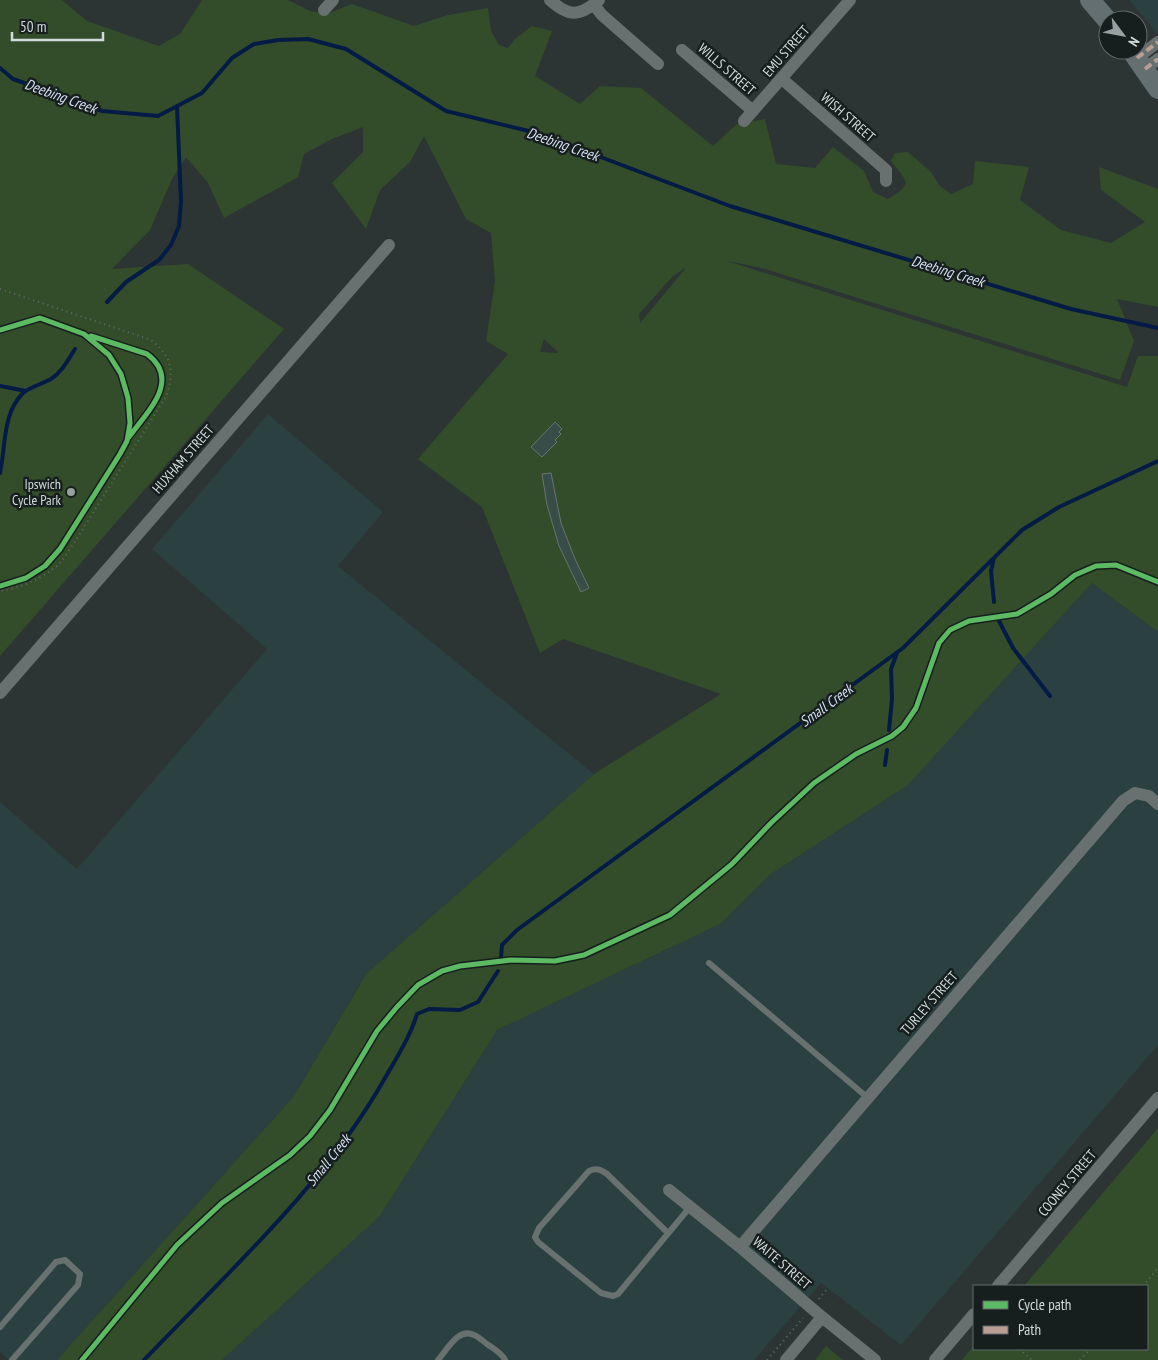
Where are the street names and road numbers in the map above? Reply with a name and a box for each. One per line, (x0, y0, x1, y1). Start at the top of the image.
street label: EMU STREET (759, 21, 814, 80)
street label: WILLS STREET (694, 39, 760, 99)
street label: WISH STREET (817, 88, 880, 146)
street label: HUXHAM STREET (148, 420, 218, 497)
street label: TURLEY STREET (896, 967, 962, 1038)
street label: COONEY STREET (1034, 1146, 1101, 1220)
street label: WAITE STREET (749, 1233, 815, 1294)

